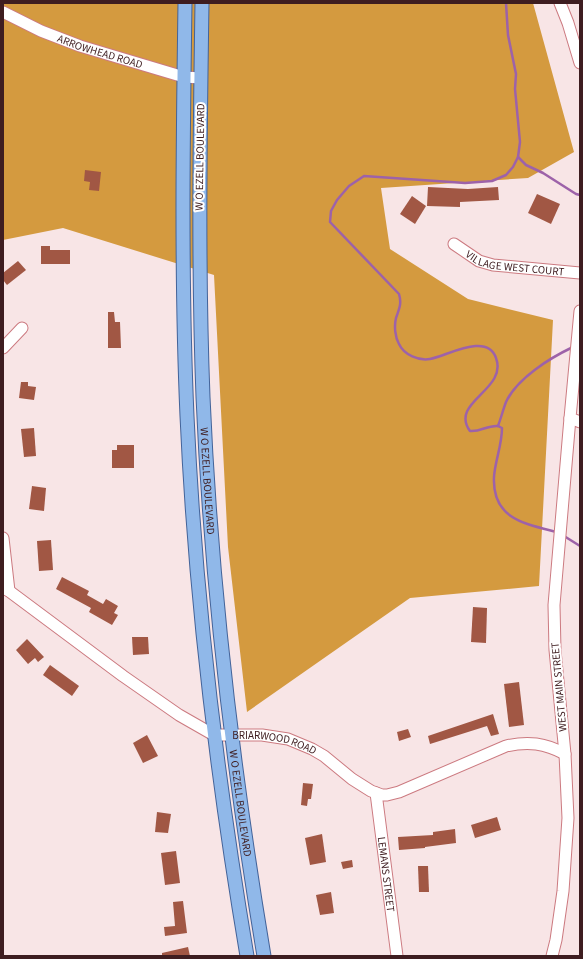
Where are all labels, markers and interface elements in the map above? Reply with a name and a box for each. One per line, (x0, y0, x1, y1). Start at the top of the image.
street label: ARROWHEAD ROAD (55, 31, 145, 72)
street label: W O EZELL BOULEVARD (192, 103, 208, 211)
street label: VILLAGE WEST COURT (463, 247, 565, 279)
street label: W O EZELL BOULEVARD (197, 427, 219, 535)
street label: WEST MAIN STREET (548, 642, 570, 732)
street label: BRIARWOOD ROAD (232, 727, 320, 758)
street label: W O EZELL BOULEVARD (226, 749, 256, 858)
street label: LEMANS STREET (374, 836, 399, 913)

